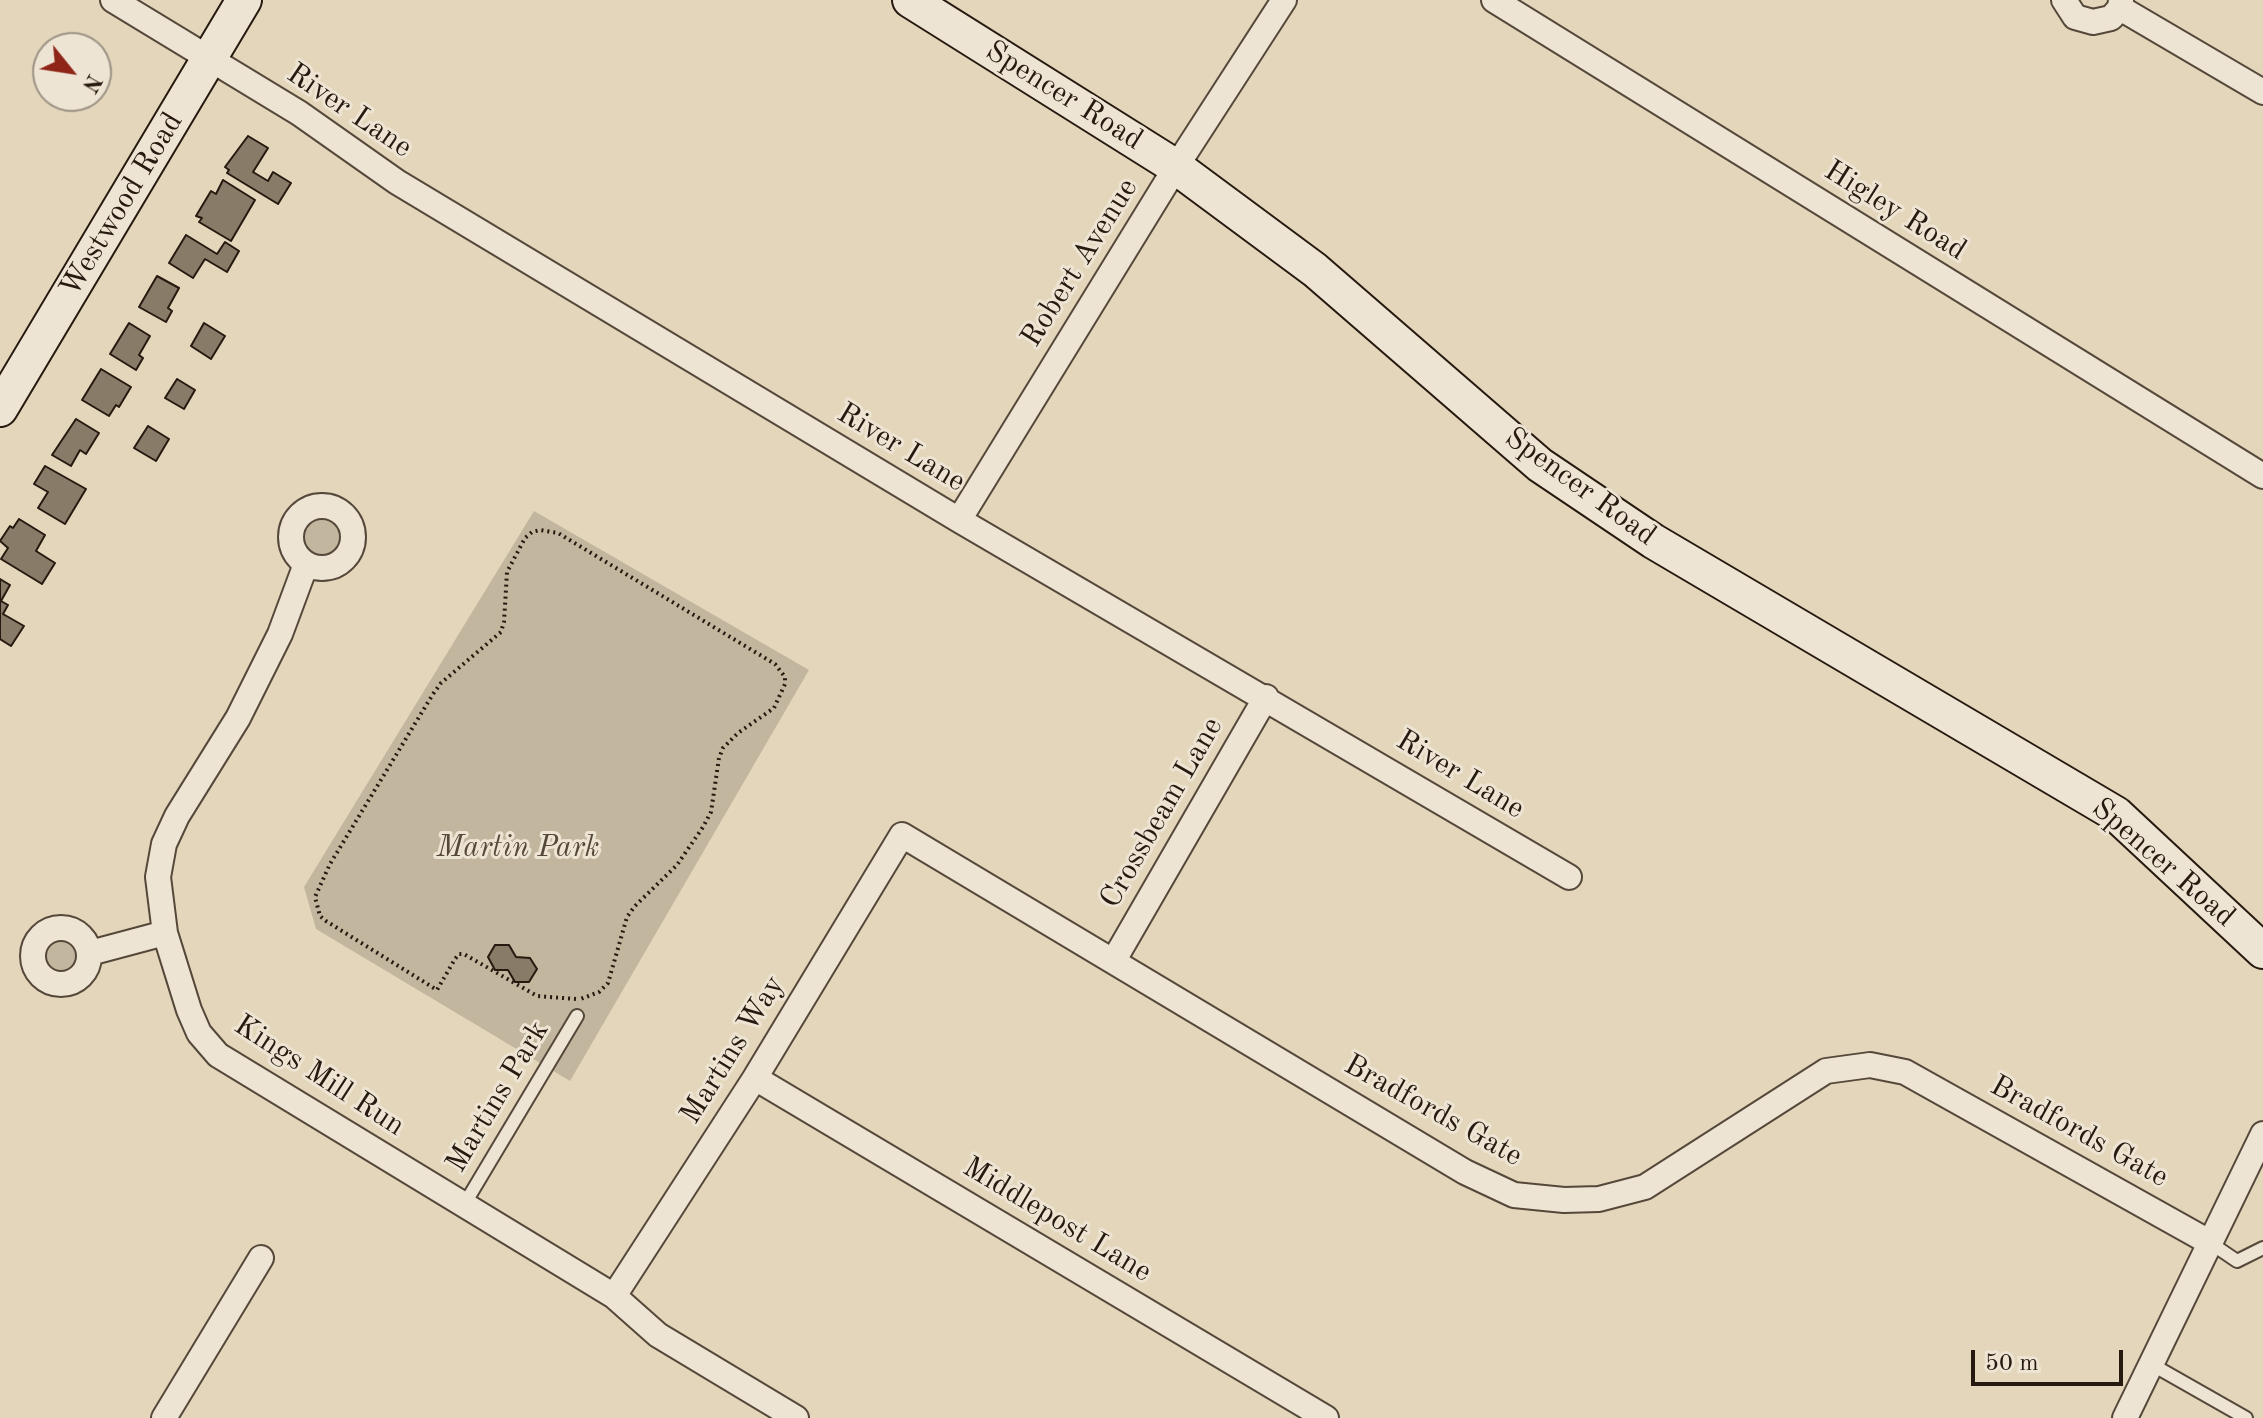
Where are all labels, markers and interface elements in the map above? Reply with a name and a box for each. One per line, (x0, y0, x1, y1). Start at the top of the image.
north arrow (32, 32, 112, 112)
street label: Spencer Road (979, 33, 1149, 159)
street label: River Lane (279, 56, 419, 166)
text: N (77, 70, 105, 96)
street label: Westwood Road (53, 106, 191, 304)
street label: Higley Road (1817, 153, 1973, 269)
street label: Robert Avenue (1014, 172, 1146, 354)
street label: River Lane (830, 396, 972, 500)
street label: Spencer Road (1497, 420, 1663, 554)
street label: Crossbeam Lane (1093, 711, 1231, 915)
street label: River Lane (1389, 723, 1531, 827)
street label: Spencer Road (2084, 791, 2242, 935)
park label: Martin Park (437, 830, 599, 866)
street label: Martins Way (673, 969, 793, 1131)
street label: Kings Mill Run (227, 1007, 411, 1145)
street label: Martins Park (439, 1015, 557, 1179)
street label: Bradfords Gate (1338, 1047, 1528, 1175)
street label: Bradfords Gate (1984, 1068, 2174, 1196)
street label: Middlepost Lane (956, 1150, 1158, 1290)
scale bar (1975, 1334, 2127, 1384)
text: 50 m (1985, 1352, 2039, 1376)

